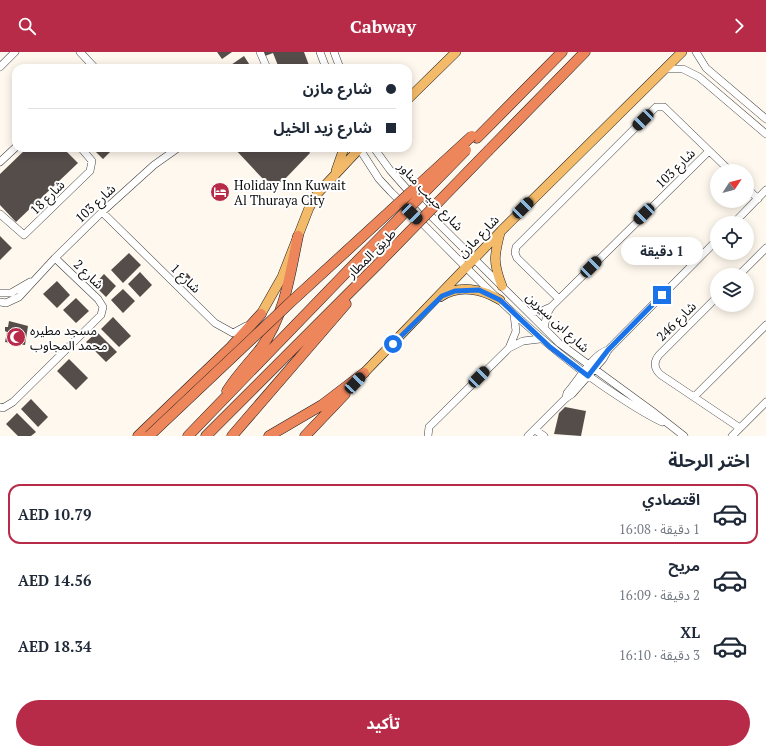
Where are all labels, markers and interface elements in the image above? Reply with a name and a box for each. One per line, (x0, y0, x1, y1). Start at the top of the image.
text: Cabway (350, 14, 416, 38)
icon: search (16, 15, 38, 37)
icon: forward (728, 15, 750, 37)
text: شارع مازن (303, 78, 372, 98)
car (630, 107, 656, 133)
text: شارع زيد الخيل (273, 117, 372, 137)
street label: شارع 103 (651, 144, 700, 193)
street label: شارع حبيب مناور (392, 157, 468, 236)
north arrow (710, 164, 754, 208)
map controls (710, 164, 754, 312)
street label: شارع 18 (26, 176, 70, 220)
place label: Holiday Inn Kuwait Al Thuraya City (234, 176, 346, 209)
street label: شارع 103 (71, 180, 121, 228)
hotel icon: Holiday Inn Kuwait Al Thuraya City (209, 181, 231, 203)
car (510, 195, 536, 221)
car (399, 201, 425, 227)
car (631, 201, 657, 227)
street label: شارع مازن (453, 211, 504, 263)
button: locate (710, 216, 754, 260)
street label: طريق المطار (342, 224, 400, 282)
callout: 1 دقيقة (621, 237, 703, 265)
text: 1 دقيقة (640, 242, 684, 260)
car (578, 254, 604, 280)
street label: شارع 2 (69, 255, 108, 294)
street label: شارع 1 (166, 259, 205, 298)
button: layers (710, 268, 754, 312)
route end (653, 286, 671, 304)
street label: شارع ابن سيرين (521, 288, 594, 358)
street label: شارع 246 (652, 297, 701, 346)
place label: مسجد مطيره محمد المجاوب (30, 321, 108, 354)
mosque icon: مسجد مطيره محمد المجاوب (5, 326, 27, 348)
route start (384, 335, 402, 353)
car (466, 364, 492, 390)
car (342, 370, 368, 396)
text: اختر الرحلة (668, 448, 750, 472)
text: اقتصادي (642, 489, 700, 509)
icon: car (712, 496, 748, 532)
text: AED 10.79 (18, 504, 91, 524)
text: 1 دقيقة · 16:08 (619, 520, 700, 538)
text: مريح (668, 555, 700, 575)
icon: car (712, 562, 748, 598)
text: AED 14.56 (18, 570, 91, 590)
text: 2 دقيقة · 16:09 (619, 586, 700, 604)
text: XL (680, 622, 700, 642)
icon: car (712, 628, 748, 664)
text: AED 18.34 (18, 636, 91, 656)
text: 3 دقيقة · 16:10 (619, 646, 700, 664)
button: تأكيد (16, 700, 750, 746)

